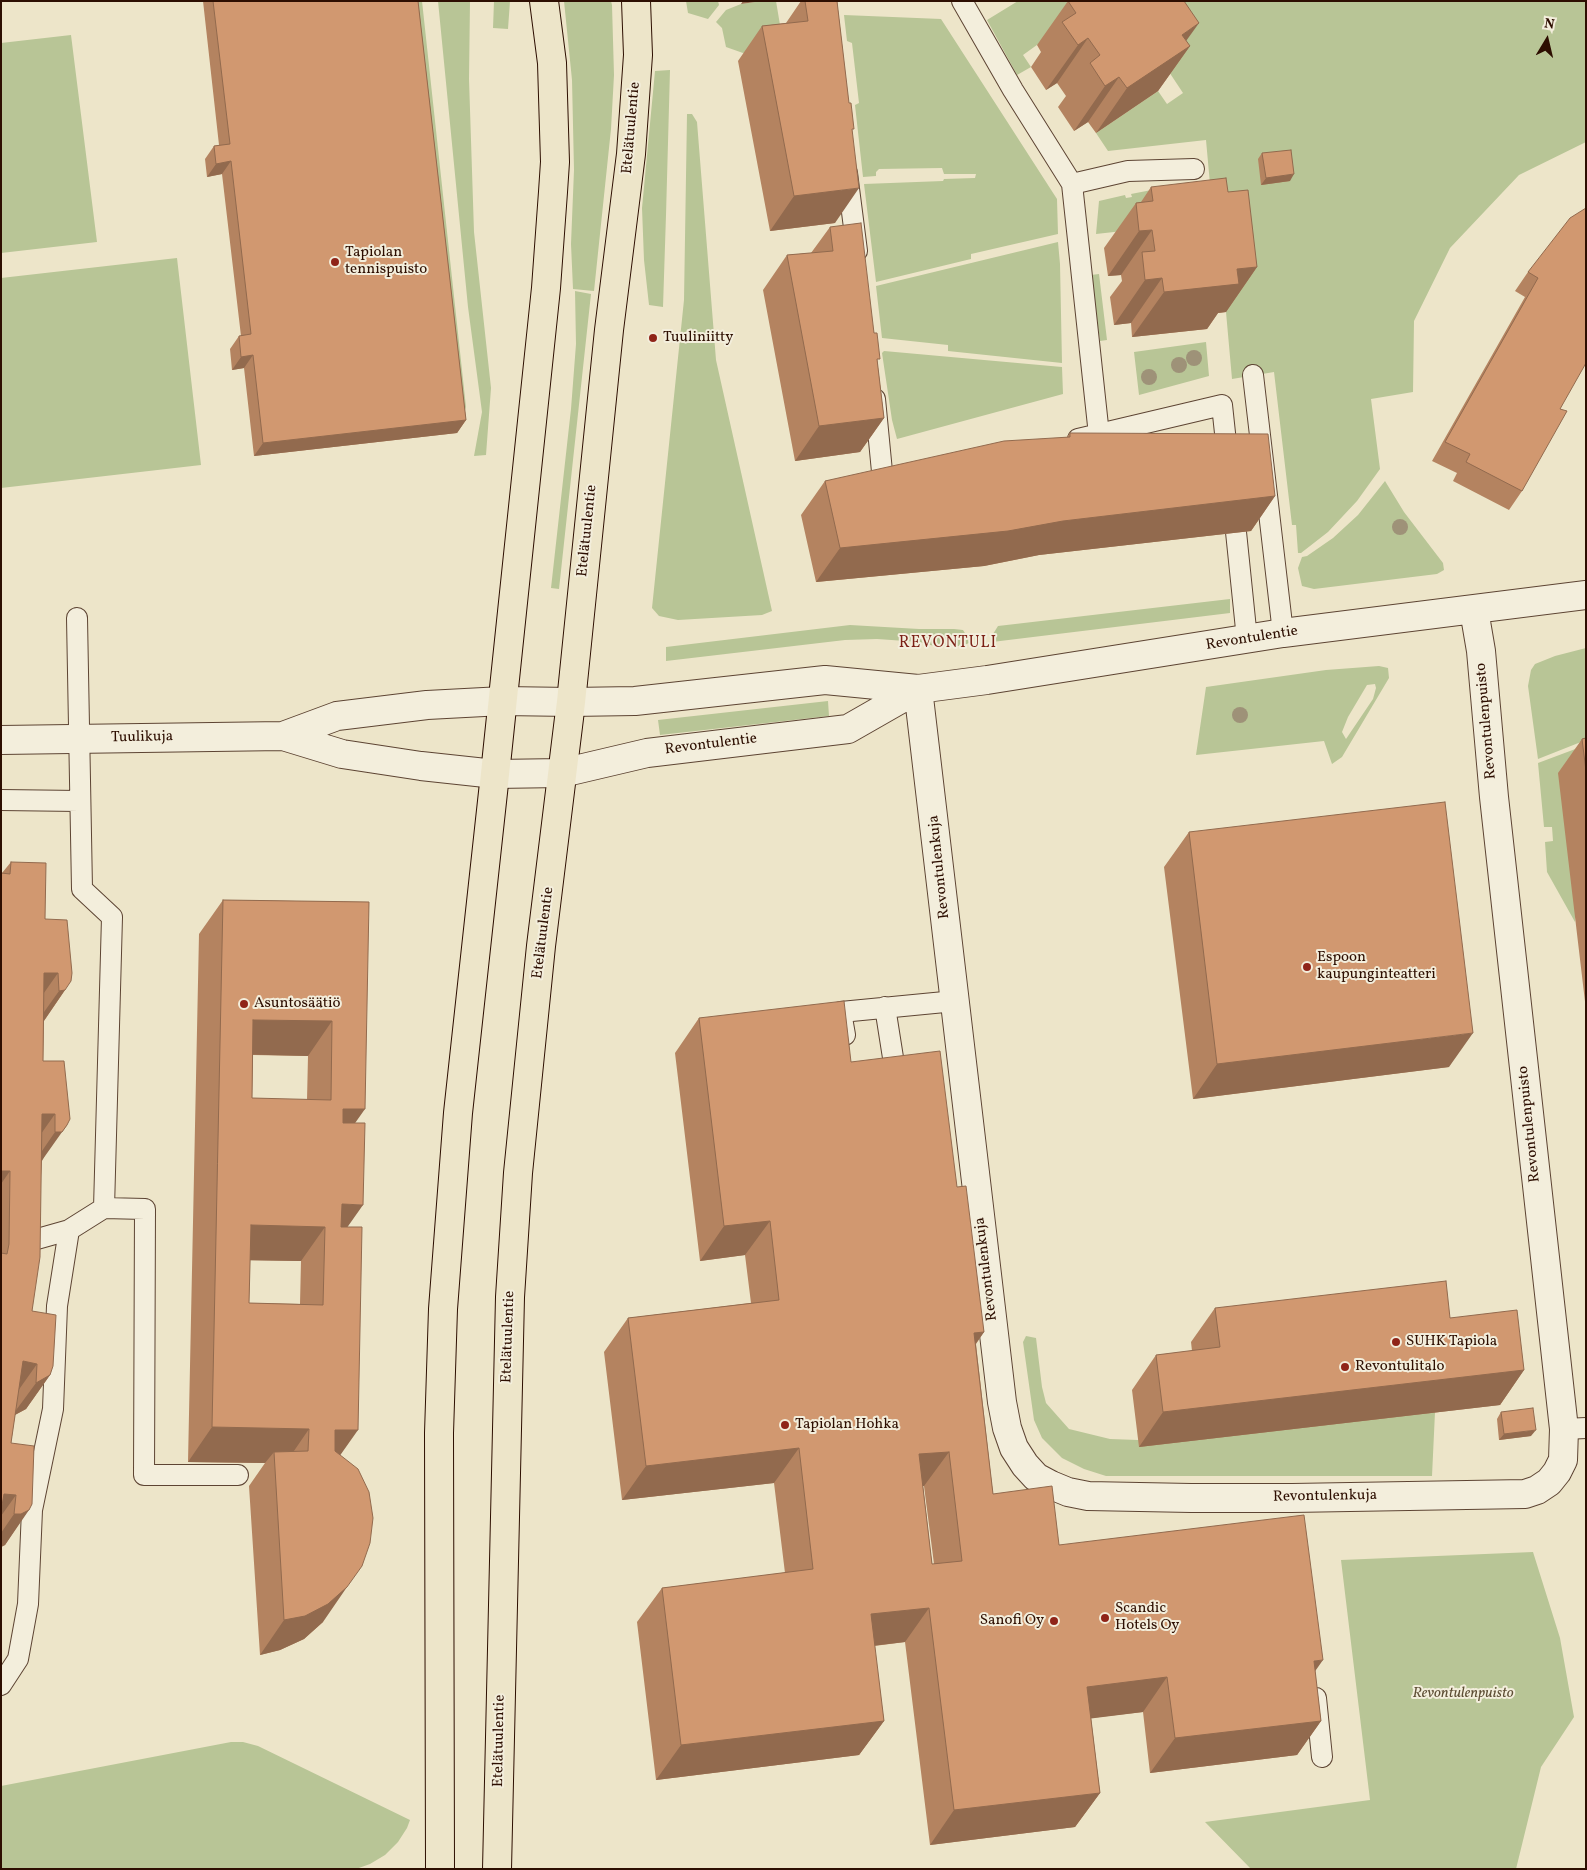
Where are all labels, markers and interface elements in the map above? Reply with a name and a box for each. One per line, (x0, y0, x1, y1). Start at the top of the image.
north arrow (1522, 15, 1572, 65)
text: N (1543, 15, 1556, 35)
street label: Etelätuulentie (619, 81, 645, 175)
place label: Tapiolan tennispuisto (345, 244, 427, 279)
marker: Tapiolan tennispuisto (329, 256, 341, 268)
place label: Tuuliniitty (663, 329, 733, 347)
marker: Tuuliniitty (647, 332, 659, 344)
street label: Etelätuulentie (574, 484, 602, 578)
street label: Revontulentie (1205, 623, 1299, 655)
district label: REVONTULI (898, 634, 998, 654)
street label: Revontulenpuisto (1473, 662, 1501, 780)
street label: Tuulikuja (111, 728, 173, 748)
street label: Revontulentie (664, 730, 758, 760)
street label: Revontulenkuja (926, 814, 954, 920)
street label: Etelätuulentie (529, 886, 559, 980)
place label: Espoon kaupunginteatteri (1317, 949, 1436, 984)
marker: Espoon kaupunginteatteri (1301, 961, 1313, 973)
place label: Asuntosäätiö (254, 995, 340, 1013)
marker: Asuntosäätiö (238, 998, 250, 1010)
street label: Revontulenpuisto (1515, 1065, 1545, 1183)
street label: Revontulenkuja (972, 1216, 1002, 1322)
street label: Etelätuulentie (498, 1290, 520, 1384)
place label: SUHK Tapiola (1406, 1333, 1497, 1351)
marker: SUHK Tapiola (1390, 1336, 1402, 1348)
place label: Revontulitalo (1355, 1358, 1445, 1376)
marker: Revontulitalo (1339, 1361, 1351, 1373)
place label: Tapiolan Hohka (795, 1416, 899, 1434)
marker: Tapiolan Hohka (779, 1419, 791, 1431)
street label: Revontulenkuja (1273, 1487, 1377, 1507)
place label: Scandic Hotels Oy (1115, 1600, 1179, 1635)
place label: Sanofi Oy (980, 1612, 1044, 1630)
marker: Scandic Hotels Oy (1099, 1612, 1111, 1624)
marker: Sanofi Oy (1048, 1615, 1060, 1627)
park label: Revontulenpuisto (1412, 1685, 1514, 1703)
street label: Etelätuulentie (490, 1695, 510, 1787)

